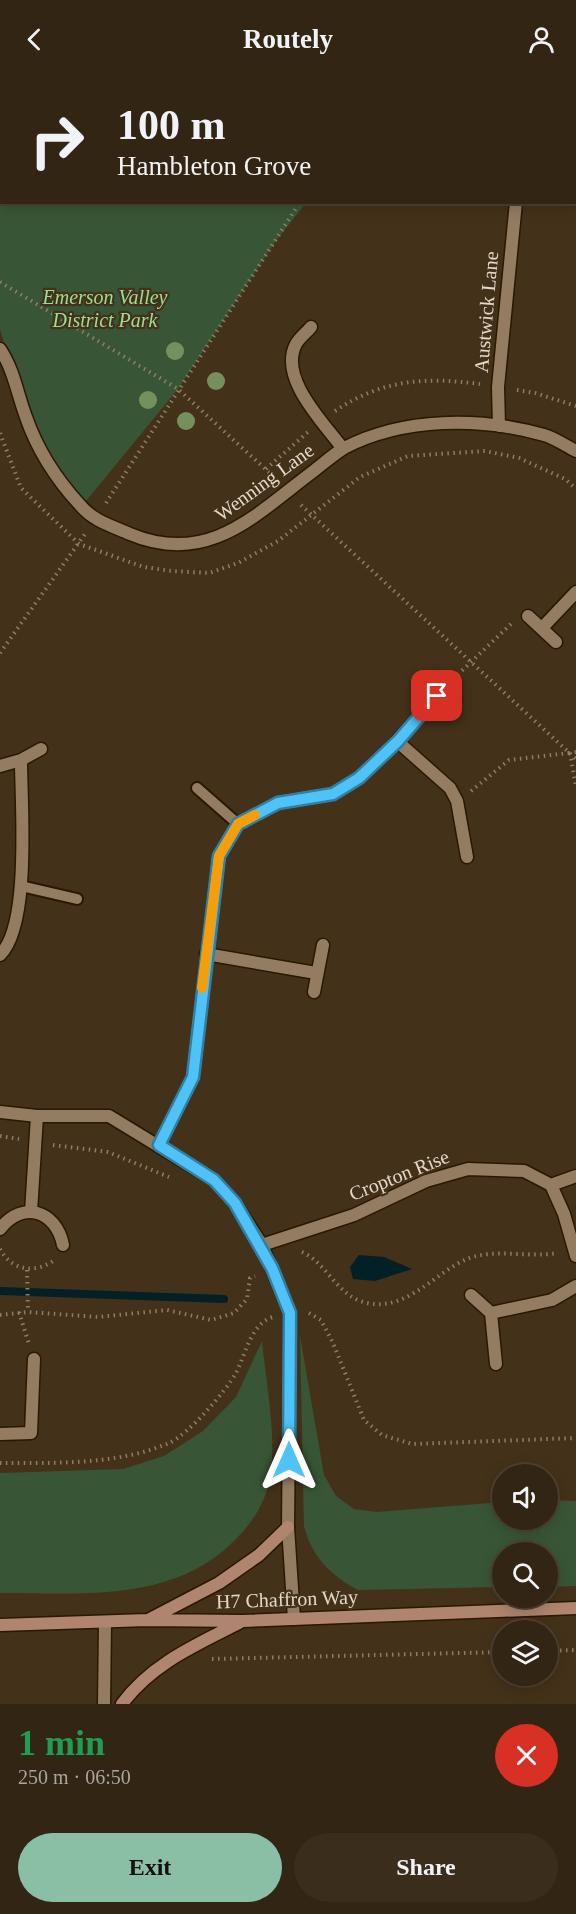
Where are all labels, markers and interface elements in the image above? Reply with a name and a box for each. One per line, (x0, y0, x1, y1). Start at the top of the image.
icon: back (18, 23, 51, 56)
icon: person (525, 23, 558, 56)
text: Routely (243, 24, 333, 54)
icon: right (18, 102, 96, 180)
text: 100 m (117, 102, 226, 148)
text: Hambleton Grove (117, 151, 311, 181)
street label: Austwick Lane (470, 250, 502, 374)
park label: Emerson Valley District Park (42, 286, 168, 331)
street label: Wenning Lane (210, 439, 318, 526)
pin (411, 670, 462, 721)
icon: arrive (420, 679, 453, 712)
street label: Cropton Rise (346, 1145, 453, 1206)
position arrow (257, 1428, 321, 1492)
map controls (492, 1464, 558, 1686)
button: sound (492, 1464, 558, 1530)
button: search (492, 1542, 558, 1608)
street label: H7 Chaffron Way (216, 1586, 358, 1613)
button: layers (492, 1620, 558, 1686)
text: 1 min (18, 1723, 105, 1763)
button: close (495, 1724, 558, 1787)
text: 250 m · 06:50 (18, 1766, 131, 1788)
button: Exit (18, 1833, 282, 1902)
button: Share (294, 1833, 558, 1902)

